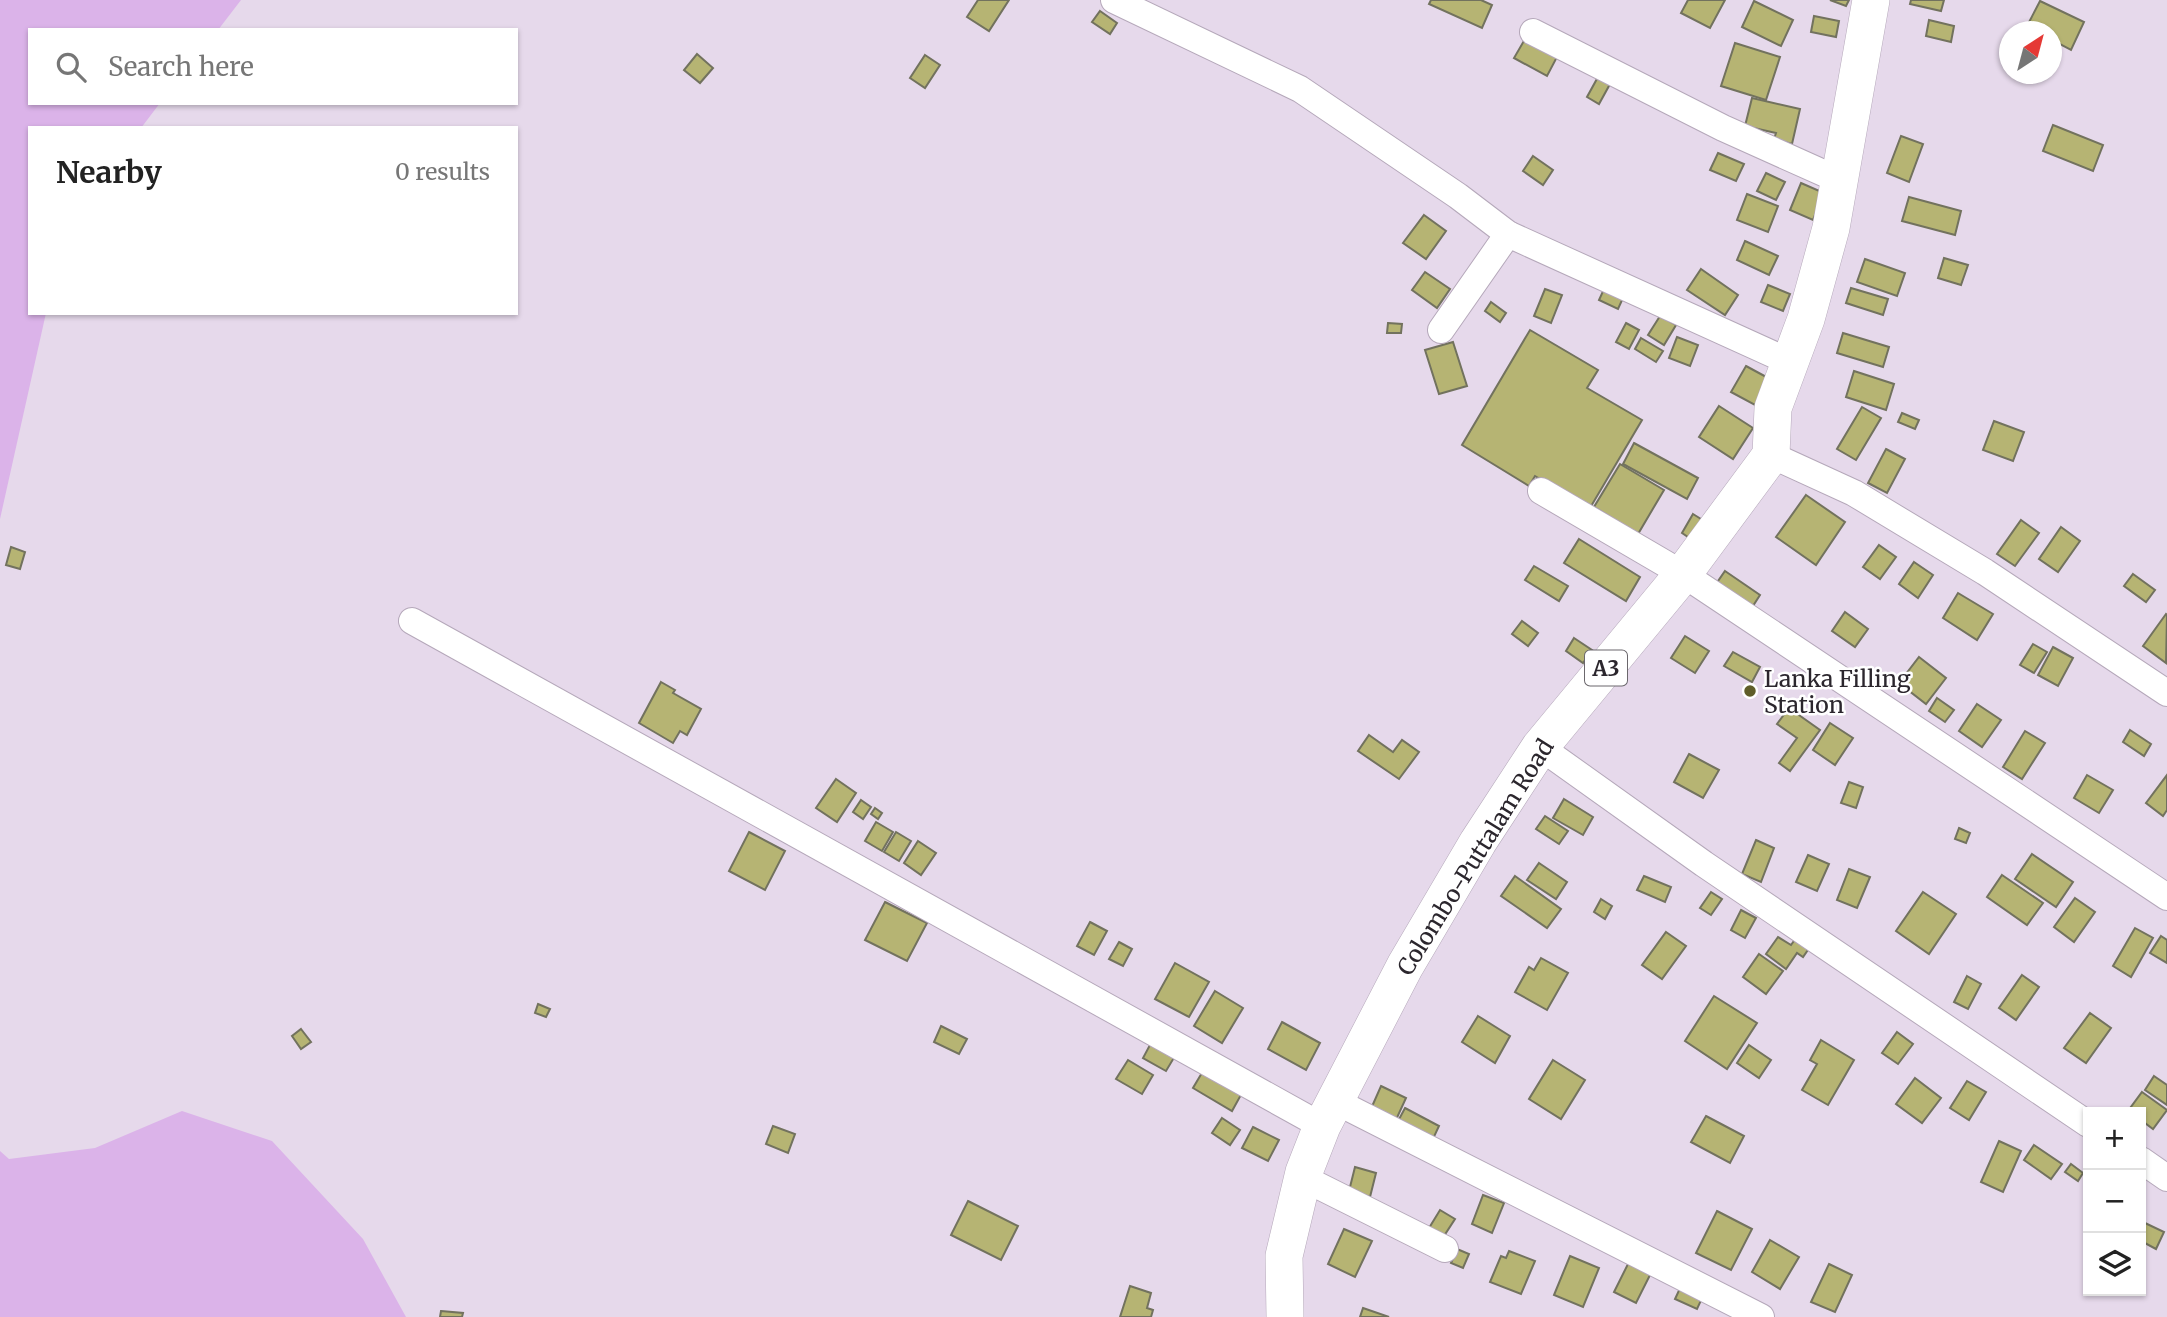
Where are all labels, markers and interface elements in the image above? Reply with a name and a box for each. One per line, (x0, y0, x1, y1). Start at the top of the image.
north arrow (1999, 21, 2062, 84)
search box (28, 28, 518, 105)
icon: search (52, 48, 90, 86)
text: Search here (108, 50, 254, 83)
text: Nearby (56, 153, 162, 191)
text: 0 results (395, 157, 490, 186)
road number: A3 (1585, 650, 1627, 686)
place label: Lanka Filling Station (1764, 664, 1911, 719)
marker: Lanka Filling Station (1742, 683, 1758, 699)
street label: Colombo-Puttalam Road (1390, 733, 1560, 980)
map controls (2083, 1107, 2146, 1296)
button: + (2083, 1107, 2146, 1170)
button: − (2083, 1170, 2146, 1233)
button: layers (2083, 1233, 2146, 1296)

